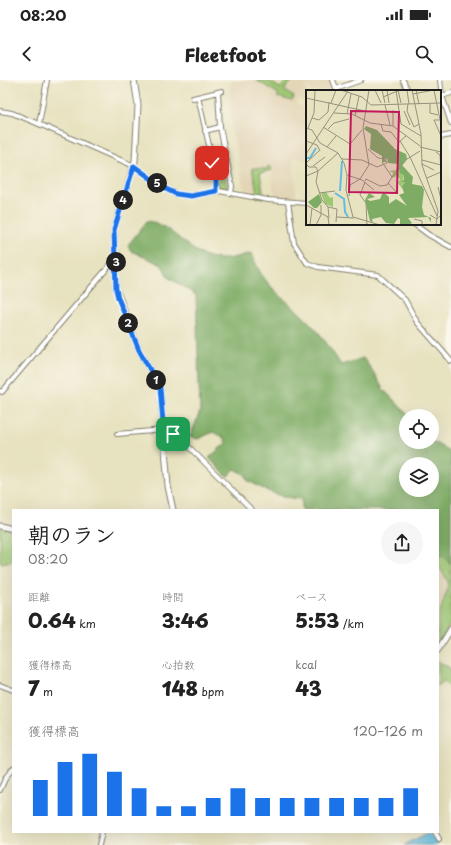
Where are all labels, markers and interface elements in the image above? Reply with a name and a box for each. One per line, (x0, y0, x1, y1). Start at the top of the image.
text: 08:20 (20, 3, 66, 26)
text: Fleetfoot (184, 41, 267, 68)
icon: back (16, 43, 38, 65)
icon: search (413, 43, 435, 65)
inset map (306, 90, 441, 225)
pin (195, 146, 229, 180)
icon: check (201, 152, 223, 174)
pin: 5 (147, 173, 167, 193)
text: 5 (153, 174, 161, 191)
pin: 4 (113, 190, 133, 210)
text: 4 (119, 191, 127, 208)
pin: 3 (106, 252, 126, 272)
text: 3 (112, 253, 120, 270)
pin: 2 (118, 313, 138, 333)
text: 2 (124, 314, 132, 331)
pin: 1 (146, 370, 166, 390)
text: 1 (153, 371, 159, 388)
map controls (399, 409, 439, 497)
button: locate (399, 409, 439, 449)
pin (156, 417, 190, 451)
icon: arrive (162, 423, 184, 445)
button: layers (399, 457, 439, 497)
text: 朝のラン (28, 517, 116, 550)
button: share (381, 522, 423, 564)
text: 08:20 (28, 549, 68, 568)
text: 距離 (28, 588, 50, 605)
text: 時間 (162, 588, 184, 605)
text: ペース (295, 588, 328, 605)
text: 0.64 (28, 605, 76, 635)
text: 3:46 (162, 605, 209, 635)
text: 5:53 (295, 605, 339, 635)
text: km (76, 615, 96, 632)
text: /km (339, 615, 364, 632)
text: 獲得標高 (28, 656, 72, 673)
text: 心拍数 (162, 656, 195, 673)
text: kcal (295, 656, 317, 673)
text: 7 (28, 673, 40, 703)
text: 148 (162, 673, 198, 703)
text: 43 (295, 673, 322, 703)
text: m (40, 683, 53, 700)
text: bpm (198, 683, 224, 700)
text: 獲得標高 (28, 721, 80, 740)
text: 120–126 m (353, 721, 423, 740)

